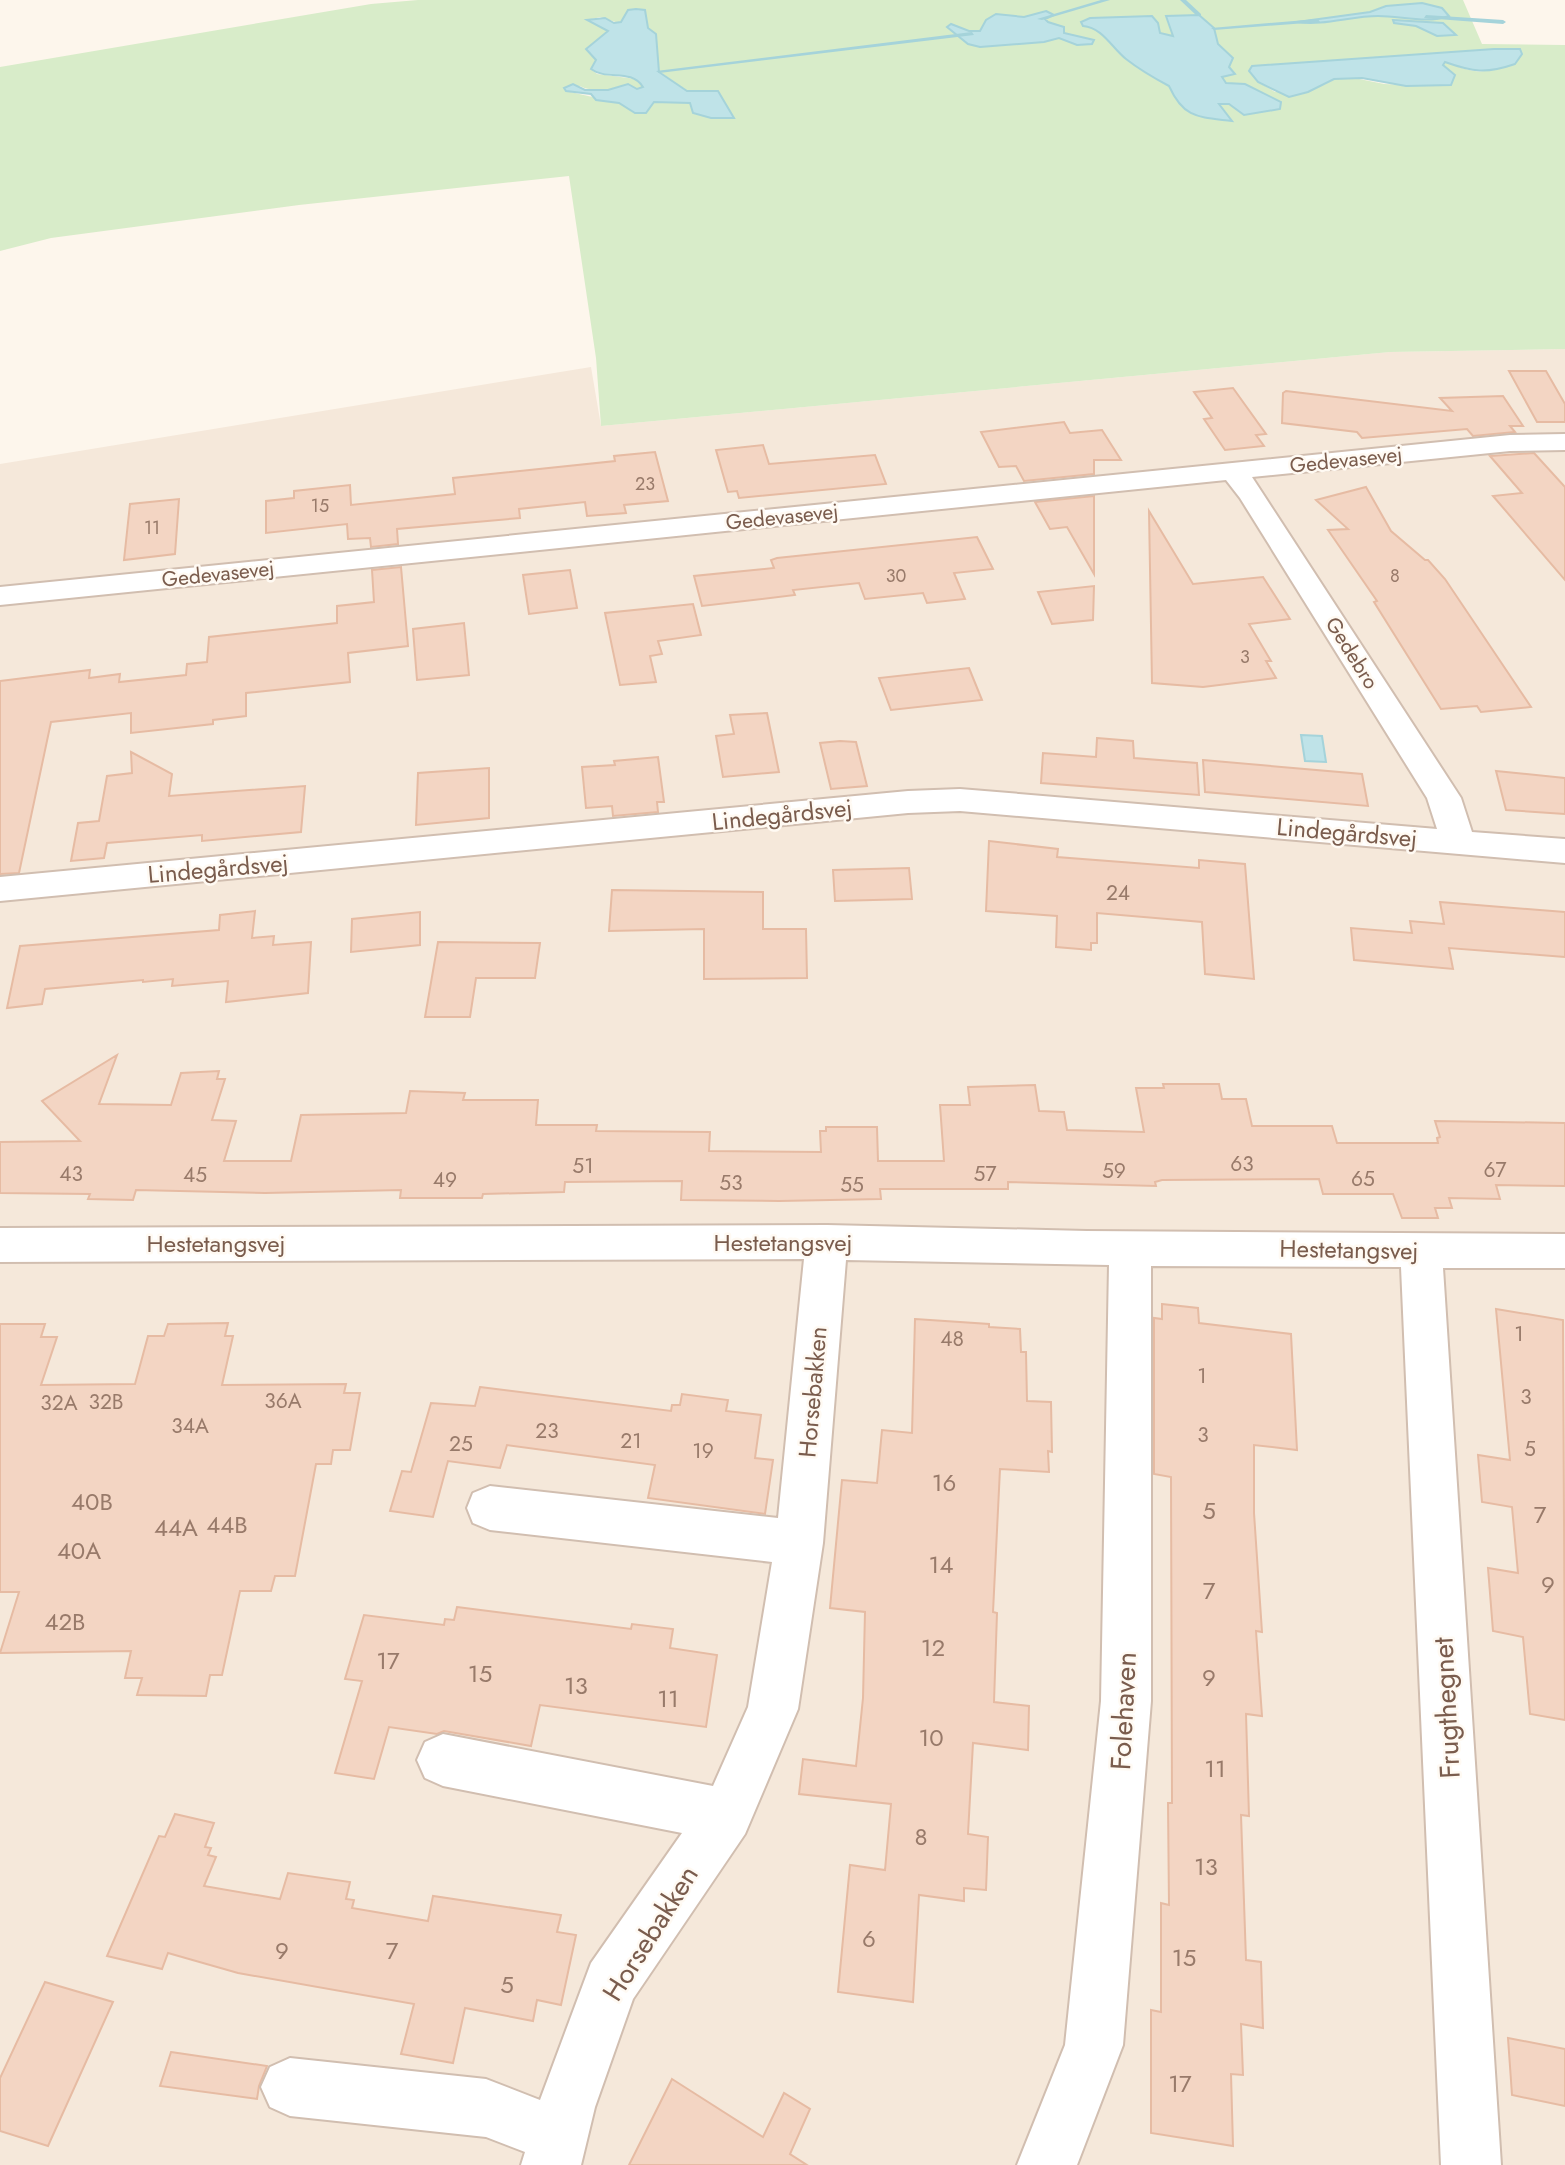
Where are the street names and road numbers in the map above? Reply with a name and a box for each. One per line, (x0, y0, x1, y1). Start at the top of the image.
street label: Gedevasevej (1288, 439, 1404, 481)
street label: Gedevasevej (724, 496, 840, 538)
street label: Gedevasevej (160, 553, 276, 595)
street label: Gedebro (1318, 611, 1386, 695)
street label: Lindegårdsvej (710, 790, 854, 839)
street label: Lindegårdsvej (1275, 809, 1419, 856)
street label: Lindegårdsvej (146, 845, 290, 892)
street label: Hestetangsvej (713, 1225, 853, 1260)
street label: Hestetangsvej (146, 1226, 286, 1261)
street label: Hestetangsvej (1279, 1231, 1419, 1268)
street label: Horsebakken (789, 1325, 836, 1459)
street label: Frugthegnet (1422, 1636, 1471, 1780)
street label: Folehaven (1100, 1651, 1147, 1771)
street label: Horsebakken (592, 1857, 708, 2009)

